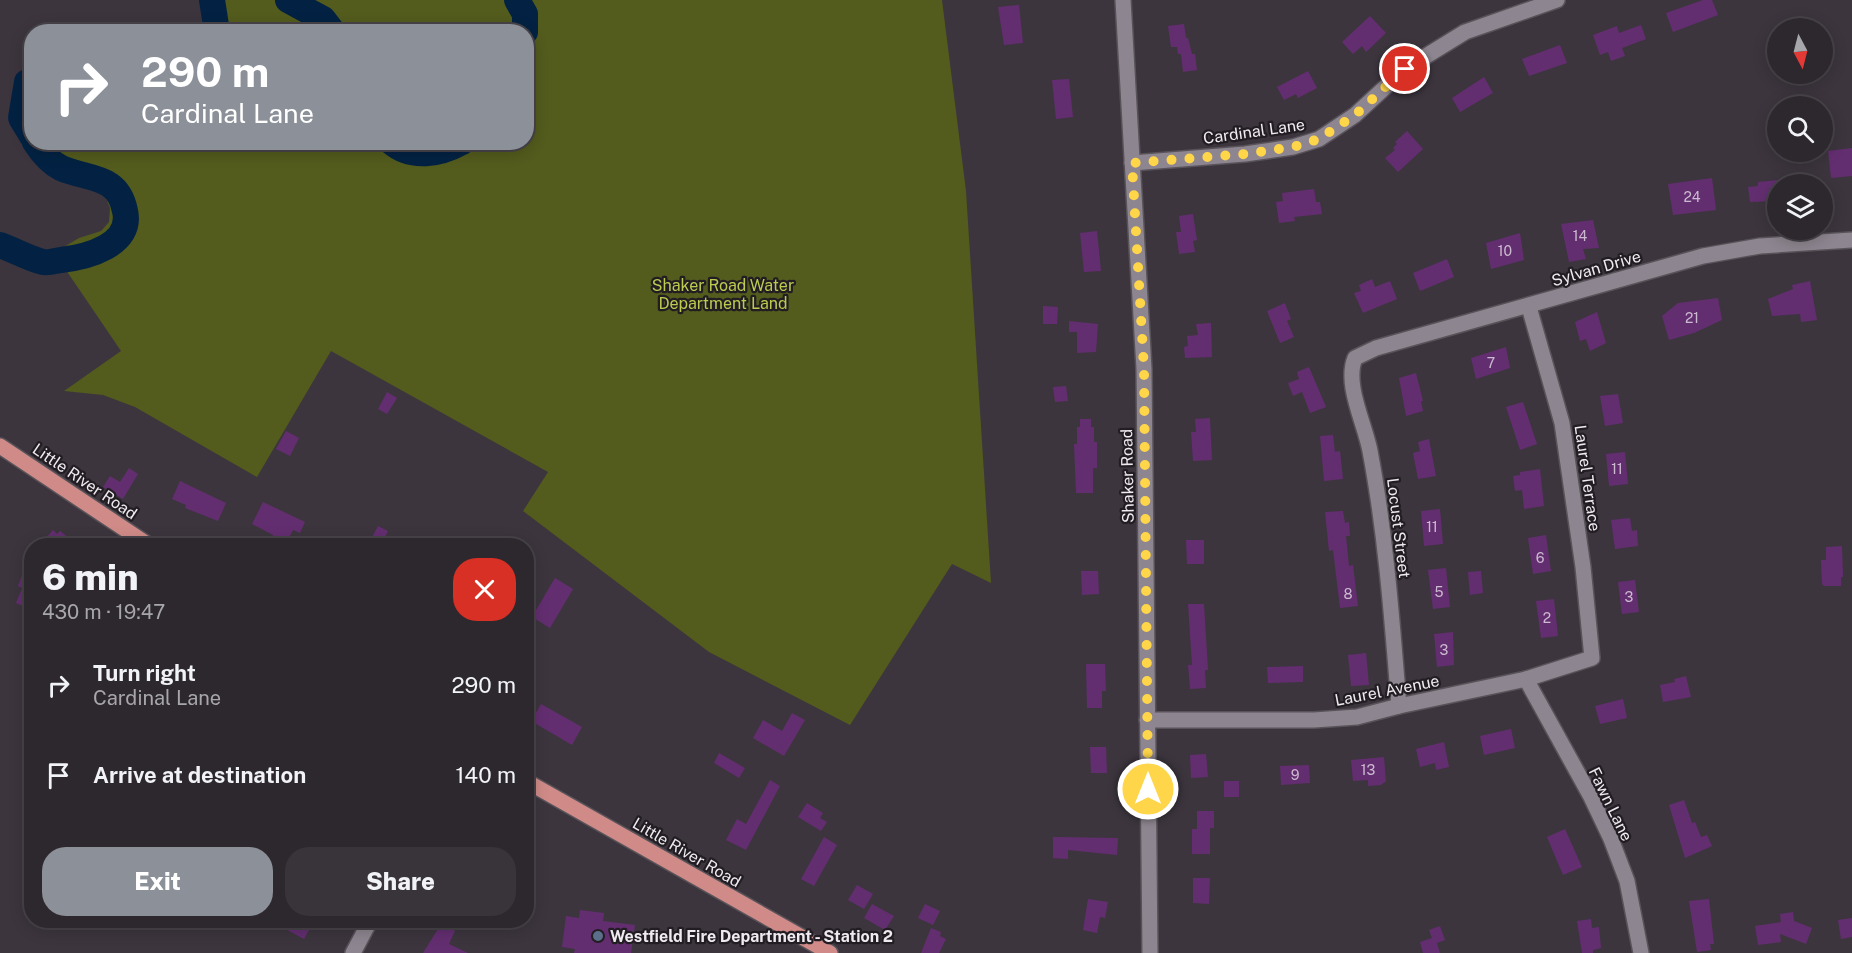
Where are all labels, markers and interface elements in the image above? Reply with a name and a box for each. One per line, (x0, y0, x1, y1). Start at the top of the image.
north arrow (1767, 18, 1833, 84)
map controls (1767, 18, 1833, 240)
pin (1379, 43, 1430, 94)
text: 290 m (141, 47, 269, 96)
icon: right (42, 48, 120, 126)
icon: arrive (1388, 52, 1421, 85)
button: search (1767, 96, 1833, 162)
text: Cardinal Lane (141, 97, 314, 129)
street label: Cardinal Lane (1202, 115, 1306, 148)
button: layers (1767, 174, 1833, 240)
house number: 24 (1683, 189, 1701, 205)
house number: 14 (1573, 228, 1587, 244)
house number: 10 (1498, 243, 1512, 259)
street label: Sylvan Drive (1549, 247, 1643, 290)
park label: Shaker Road Water Department Land (652, 276, 794, 313)
house number: 21 (1685, 310, 1699, 326)
house number: 7 (1487, 355, 1495, 371)
street label: Laurel Terrace (1571, 424, 1604, 533)
street label: Shaker Road (1117, 429, 1138, 523)
street label: Little River Road (29, 439, 141, 523)
house number: 11 (1611, 461, 1623, 477)
street label: Locust Street (1383, 477, 1414, 579)
house number: 11 (1426, 519, 1438, 535)
house number: 6 (1536, 550, 1545, 566)
text: 6 min (42, 556, 139, 598)
button: close (453, 558, 516, 621)
house number: 5 (1435, 584, 1444, 600)
house number: 8 (1343, 586, 1353, 602)
house number: 3 (1625, 589, 1634, 605)
text: 430 m · 19:47 (42, 600, 165, 624)
house number: 2 (1543, 610, 1551, 626)
house number: 3 (1440, 642, 1449, 658)
text: Turn right (93, 660, 196, 686)
icon: right (42, 669, 75, 702)
street label: Laurel Avenue (1333, 671, 1441, 710)
text: 290 m (451, 672, 516, 698)
text: Cardinal Lane (93, 686, 221, 710)
position arrow (1116, 757, 1180, 821)
icon: arrive (42, 759, 75, 792)
text: Arrive at destination (93, 762, 306, 788)
text: 140 m (455, 762, 516, 788)
house number: 13 (1361, 762, 1375, 778)
street label: Fawn Lane (1585, 764, 1637, 844)
house number: 9 (1291, 767, 1300, 783)
street label: Little River Road (629, 814, 744, 891)
button: Exit (42, 847, 273, 916)
button: Share (285, 847, 516, 916)
place label: Westfield Fire Department - Station 2 (610, 927, 893, 946)
marker: Westfield Fire Department - Station 2 (591, 929, 605, 943)

